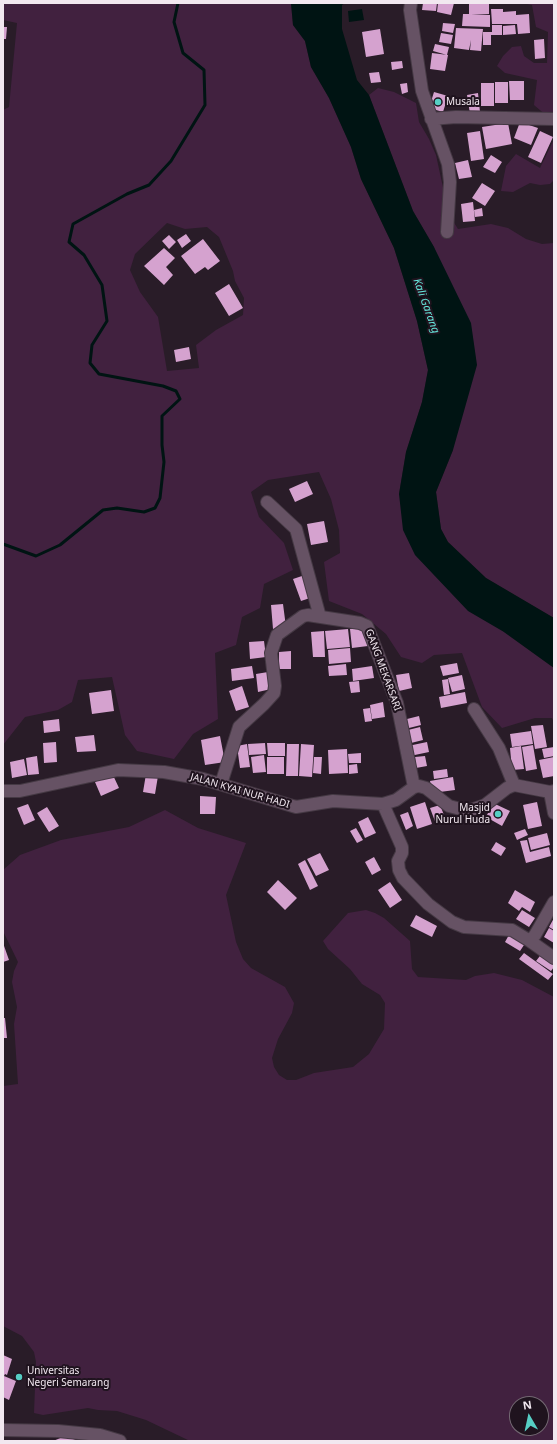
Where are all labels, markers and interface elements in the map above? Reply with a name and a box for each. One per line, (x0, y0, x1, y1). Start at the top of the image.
place label: Musala (446, 96, 480, 108)
marker: Musala (433, 97, 443, 107)
water label: Kali Garang (410, 277, 442, 335)
street label: GANG MEKARSARI (363, 628, 403, 712)
street label: JALAN KYAI NUR HADI (189, 771, 291, 811)
place label: Masjid Nurul Huda (435, 802, 490, 826)
marker: Masjid Nurul Huda (493, 809, 503, 819)
place label: Universitas Negeri Semarang (27, 1365, 109, 1388)
marker: Universitas Negeri Semarang (14, 1372, 24, 1382)
north arrow (509, 1396, 549, 1436)
text: N (522, 1397, 533, 1413)

